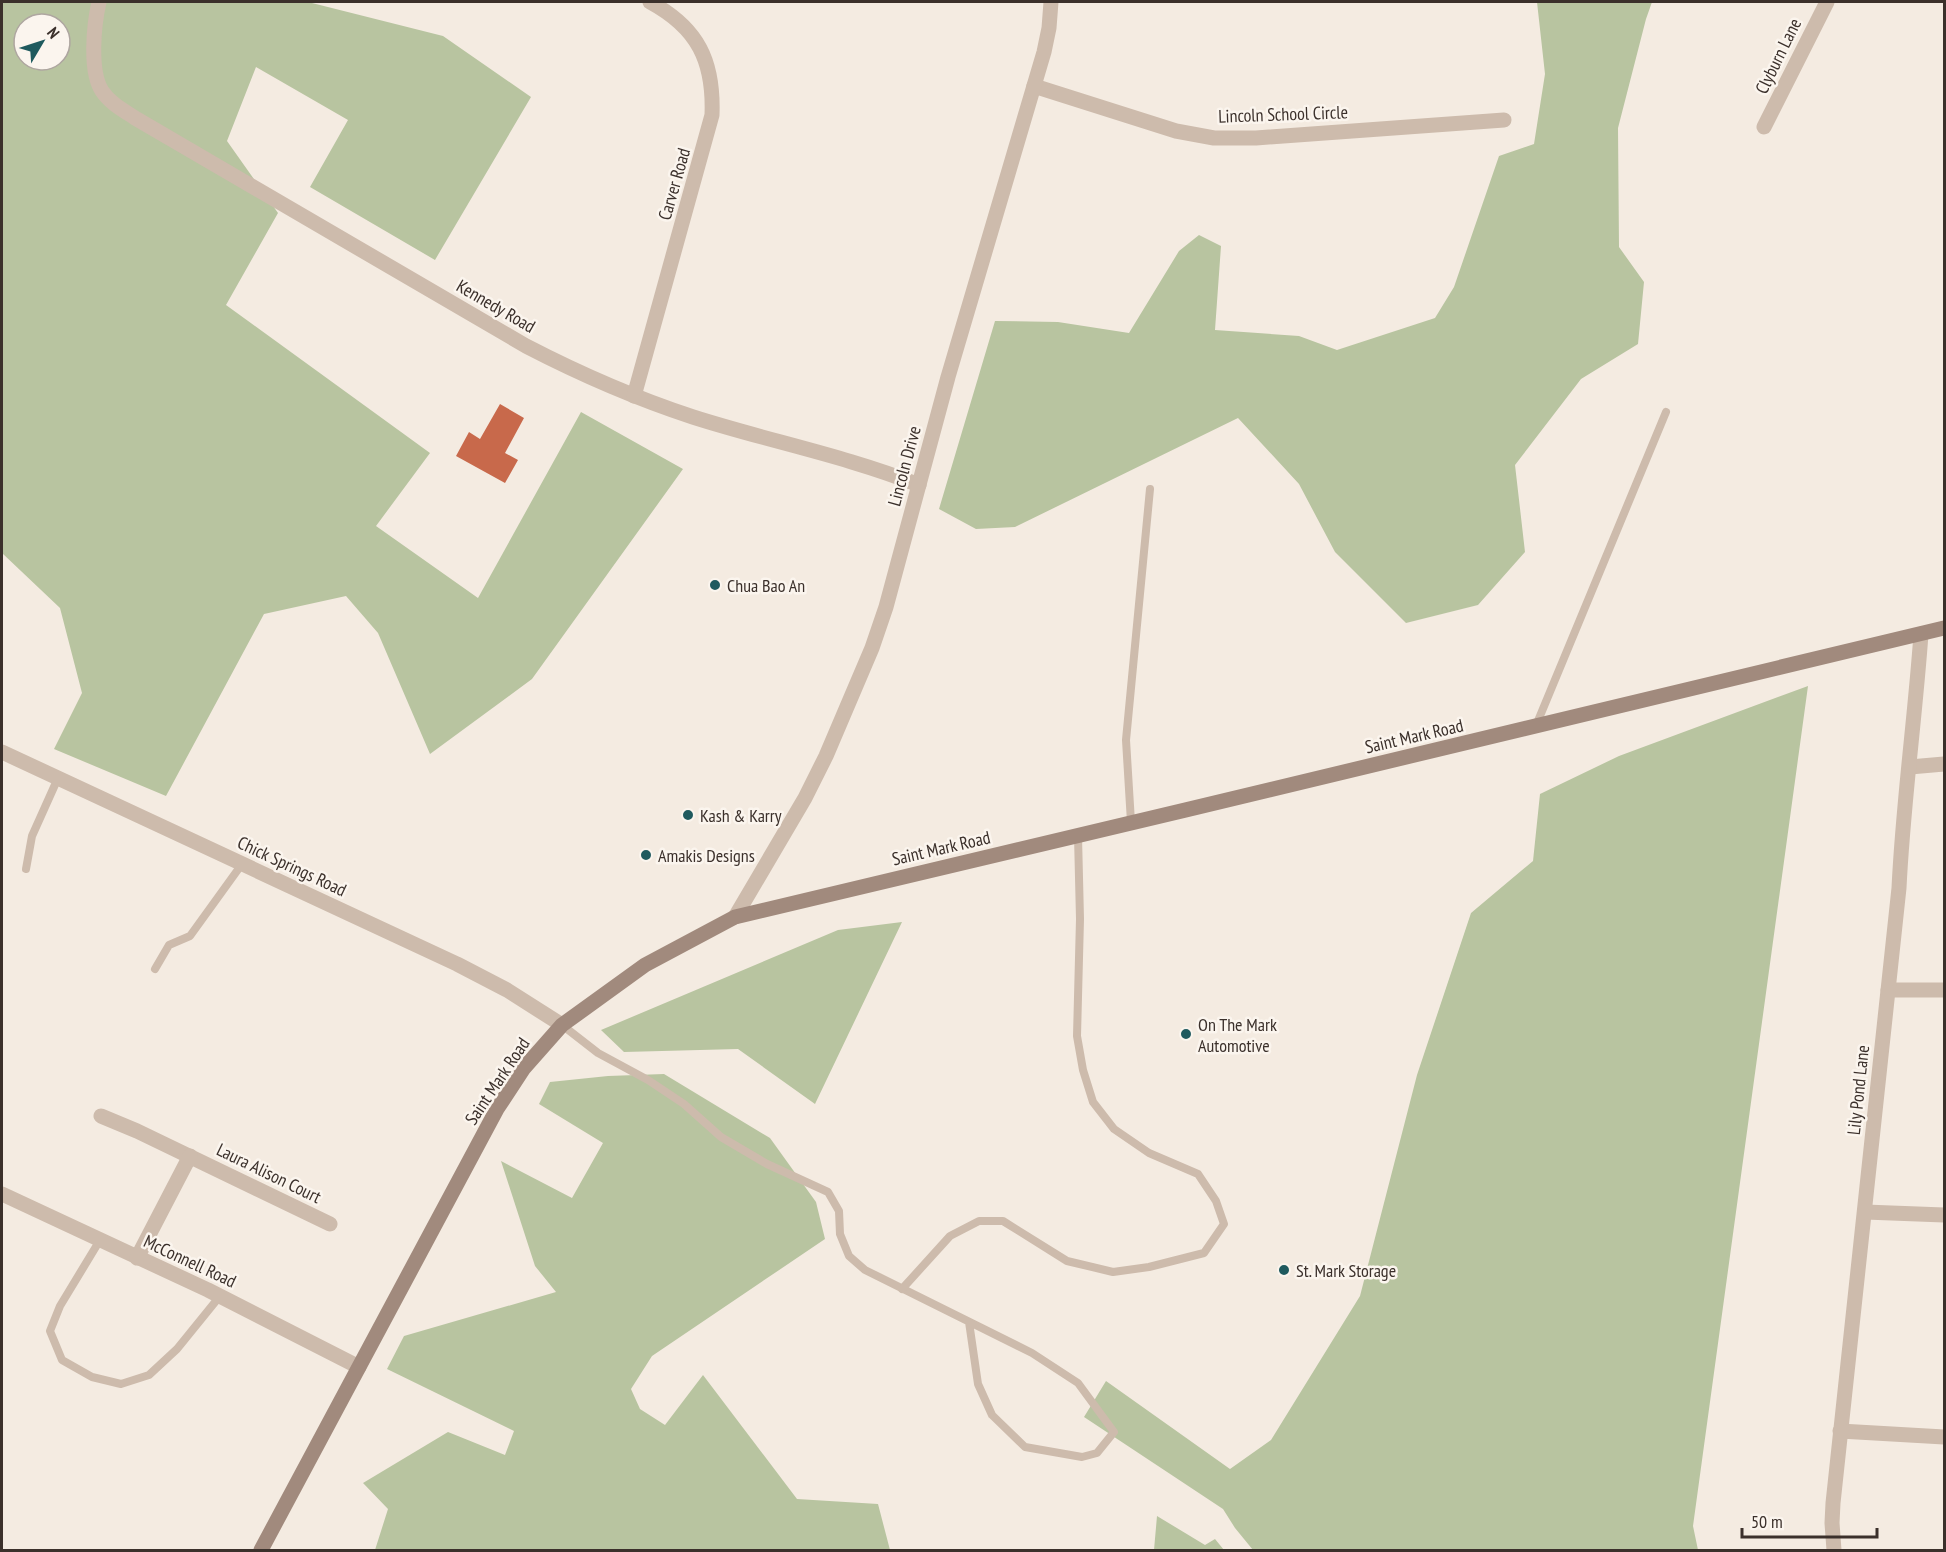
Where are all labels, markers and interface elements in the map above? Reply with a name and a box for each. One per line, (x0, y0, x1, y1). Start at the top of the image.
north arrow (12, 12, 72, 72)
street label: Clyburn Lane (1750, 14, 1806, 98)
text: N (43, 23, 64, 42)
street label: Lincoln School Circle (1218, 100, 1348, 128)
street label: Carver Road (653, 145, 695, 223)
street label: Kennedy Road (452, 274, 540, 338)
street label: Lincoln Drive (882, 424, 926, 508)
place label: Chua Bao An (727, 574, 805, 597)
marker: Chua Bao An (708, 578, 722, 592)
street label: Saint Mark Road (1363, 714, 1465, 758)
place label: Kash & Karry (700, 804, 782, 827)
marker: Kash & Karry (681, 808, 695, 822)
street label: Saint Mark Road (890, 826, 992, 870)
street label: Chick Springs Road (234, 831, 350, 901)
place label: Amakis Designs (658, 844, 755, 867)
marker: Amakis Designs (639, 848, 653, 862)
place label: On The Mark Automotive (1198, 1013, 1277, 1057)
marker: On The Mark Automotive (1179, 1027, 1193, 1041)
street label: Saint Mark Road (459, 1033, 535, 1129)
street label: Lily Pond Lane (1842, 1044, 1874, 1136)
street label: Laura Alison Court (213, 1138, 325, 1208)
street label: McConnell Road (140, 1230, 240, 1292)
place label: St. Mark Storage (1296, 1259, 1396, 1282)
marker: St. Mark Storage (1277, 1263, 1291, 1277)
scale bar (1742, 1501, 1877, 1539)
text: 50 m (1751, 1510, 1783, 1533)

